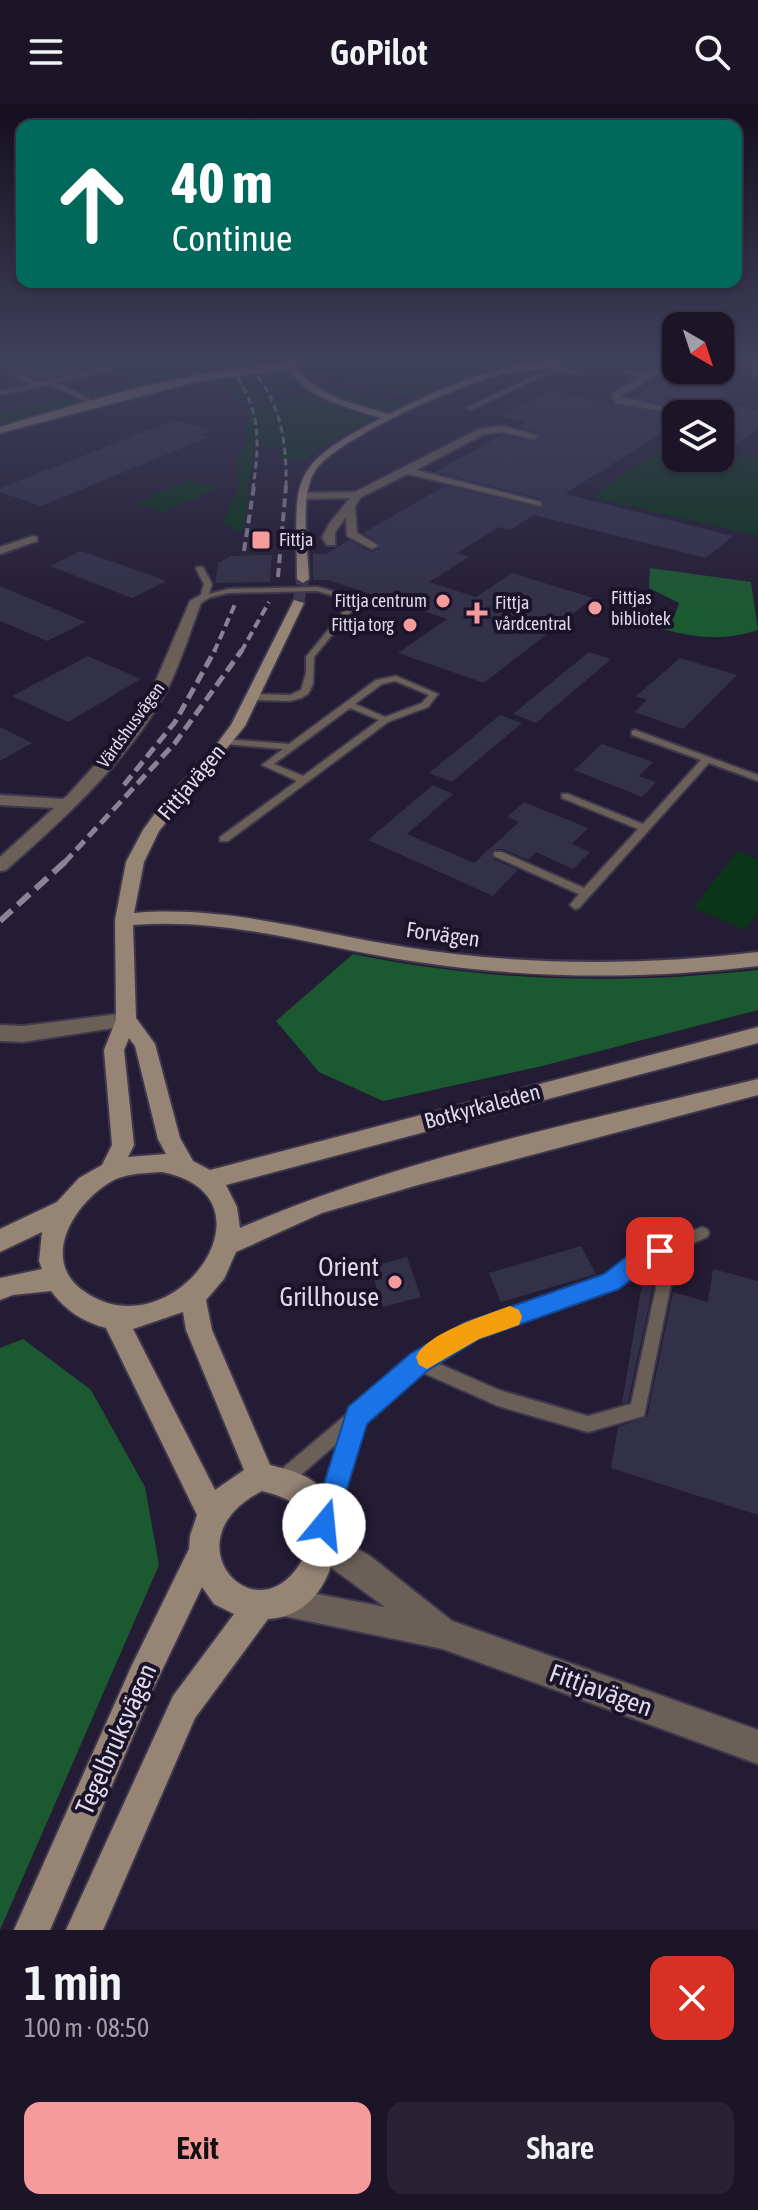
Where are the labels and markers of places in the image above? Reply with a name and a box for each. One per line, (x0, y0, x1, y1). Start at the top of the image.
marker: Fittja (250, 529, 272, 551)
place label: Fittja (279, 529, 313, 550)
place label: Fittjas bibliotek (611, 587, 671, 629)
place label: Fittja centrum (335, 590, 427, 611)
marker: Fittja centrum (434, 592, 452, 610)
place label: Fittja vårdcentral (495, 592, 572, 634)
marker: Fittjas bibliotek (586, 599, 604, 617)
marker: Fittja vårdcentral (466, 602, 488, 624)
place label: Fittja torg (331, 614, 394, 635)
marker: Fittja torg (401, 616, 419, 634)
pin (626, 1217, 694, 1285)
place label: Orient Grillhouse (279, 1252, 379, 1312)
marker: Orient Grillhouse (386, 1273, 404, 1291)

